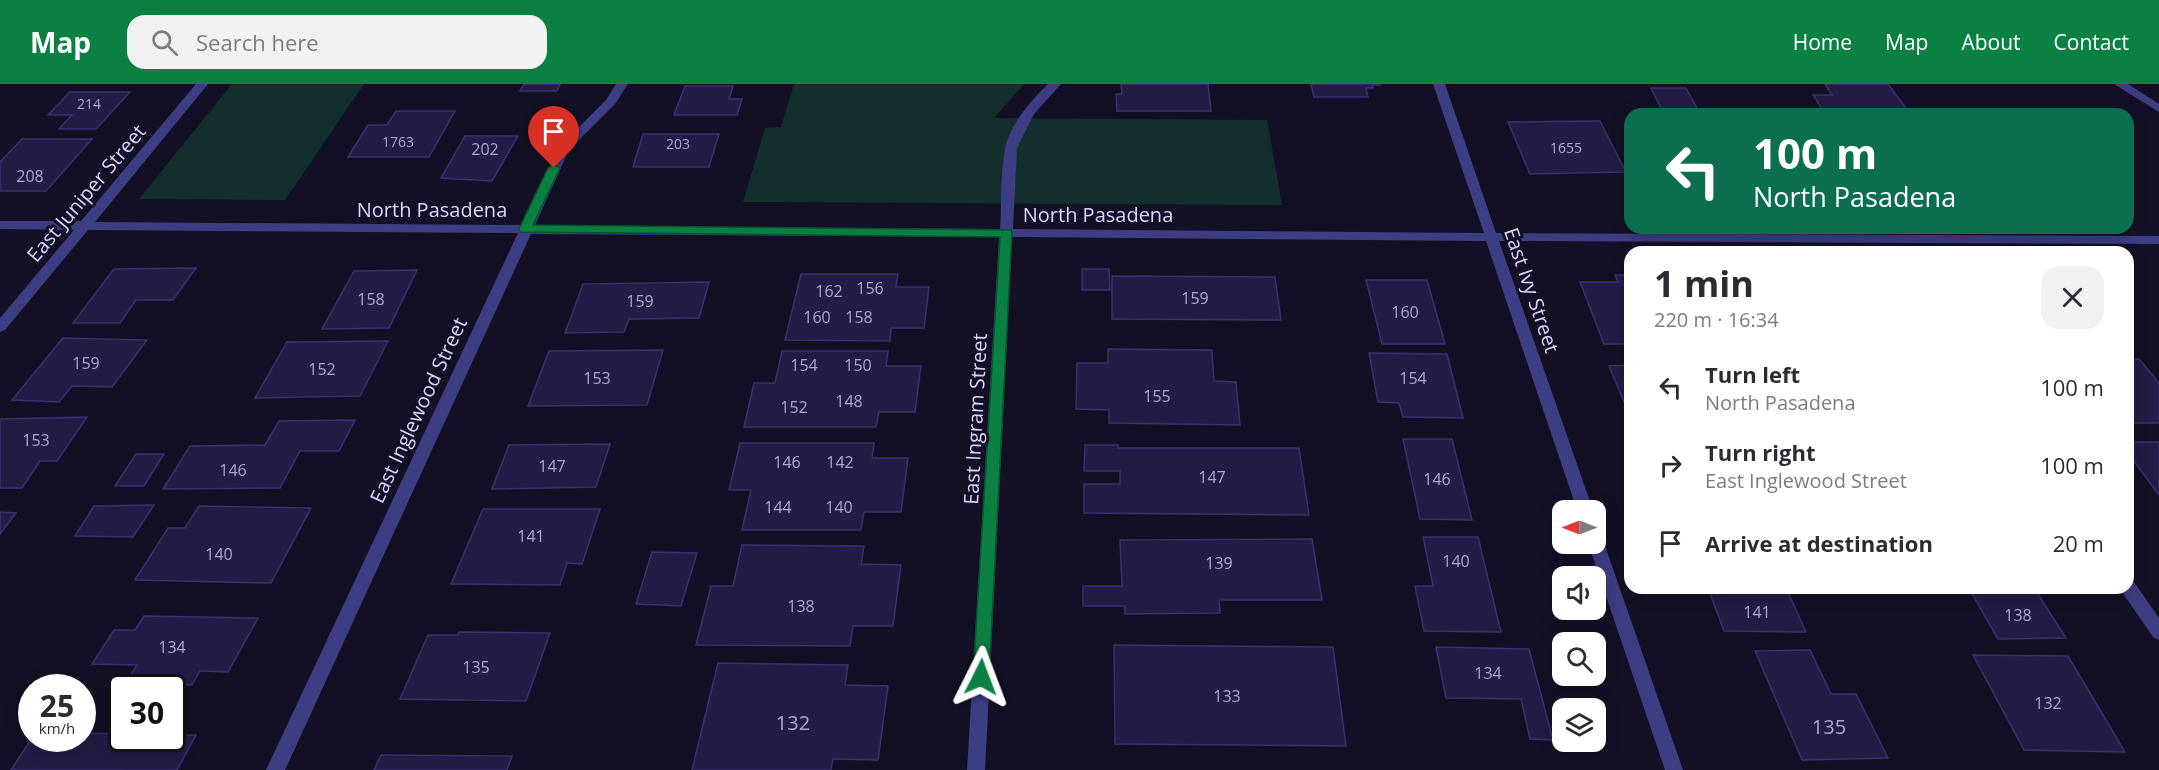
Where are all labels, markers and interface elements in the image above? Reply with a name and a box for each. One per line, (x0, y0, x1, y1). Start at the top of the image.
search box (127, 15, 547, 69)
text: Map (30, 23, 91, 61)
icon: search (148, 26, 181, 59)
text: Search here (196, 27, 319, 57)
text: Home (1793, 28, 1852, 56)
text: Map (1885, 28, 1928, 56)
text: About (1961, 28, 2021, 56)
text: Contact (2054, 28, 2129, 56)
house number: 214 (77, 94, 101, 113)
pin (528, 106, 579, 168)
icon: arrive (537, 115, 570, 148)
street label: East Juniper Street (20, 119, 152, 267)
text: 100 m (1753, 124, 1877, 181)
house number: 1763 (382, 132, 414, 151)
icon: left (1654, 132, 1732, 210)
house number: 203 (666, 134, 690, 153)
house number: 202 (471, 138, 499, 160)
house number: 1655 (1550, 138, 1582, 157)
house number: 208 (16, 165, 44, 187)
text: North Pasadena (1753, 178, 1956, 215)
street label: North Pasadena (357, 196, 507, 223)
street label: North Pasadena (1023, 201, 1173, 228)
street label: East Ivy Street (1498, 224, 1566, 356)
text: 1 min (1654, 259, 1754, 308)
button: close (2041, 266, 2104, 329)
house number: 156 (856, 277, 884, 299)
house number: 162 (815, 280, 843, 302)
house number: 159 (1181, 287, 1209, 309)
house number: 158 (357, 288, 385, 310)
house number: 159 (626, 290, 654, 312)
house number: 160 (1391, 301, 1419, 323)
house number: 160 (803, 306, 831, 328)
house number: 158 (845, 306, 873, 328)
text: 220 m · 16:34 (1654, 306, 1779, 333)
street label: East Inglewood Street (363, 313, 473, 507)
street label: East Ingram Street (957, 333, 993, 505)
house number: 159 (72, 352, 100, 374)
house number: 154 (790, 354, 818, 376)
house number: 150 (844, 354, 872, 376)
house number: 152 (308, 358, 336, 380)
text: Turn left (1705, 359, 1800, 389)
house number: 153 (583, 367, 611, 389)
house number: 154 (1399, 367, 1427, 389)
icon: left (1654, 371, 1687, 404)
text: 100 m (2040, 372, 2104, 402)
house number: 155 (1143, 385, 1171, 407)
text: North Pasadena (1705, 389, 1856, 416)
house number: 148 (835, 390, 863, 412)
house number: 152 (780, 396, 808, 418)
house number: 153 (22, 429, 50, 451)
text: Turn right (1705, 437, 1816, 467)
icon: right (1654, 449, 1687, 482)
text: 100 m (2040, 450, 2104, 480)
house number: 146 (773, 451, 801, 473)
house number: 142 (826, 451, 854, 473)
house number: 147 (538, 455, 566, 477)
house number: 146 (219, 459, 247, 481)
house number: 147 (1198, 466, 1226, 488)
text: East Inglewood Street (1705, 467, 1907, 494)
house number: 146 (1423, 468, 1451, 490)
house number: 144 (764, 496, 792, 518)
house number: 140 (825, 496, 853, 518)
north arrow (1552, 500, 1606, 554)
map controls (1552, 500, 1606, 752)
house number: 141 (517, 525, 545, 547)
icon: arrive (1654, 527, 1687, 560)
text: Arrive at destination (1705, 528, 1933, 558)
text: 20 m (2053, 528, 2104, 558)
house number: 140 (205, 543, 233, 565)
house number: 140 (1442, 550, 1470, 572)
house number: 139 (1205, 552, 1233, 574)
button: sound (1552, 566, 1606, 620)
house number: 138 (787, 595, 815, 617)
house number: 141 (1743, 601, 1771, 623)
house number: 138 (2004, 604, 2032, 626)
button: search (1552, 632, 1606, 686)
house number: 134 (158, 636, 186, 658)
position arrow (949, 645, 1013, 709)
house number: 135 (462, 656, 490, 678)
house number: 134 (1474, 662, 1502, 684)
speed limit sign: 30 (108, 674, 186, 752)
text: 25 (40, 685, 74, 726)
house number: 133 (1213, 685, 1241, 707)
house number: 132 (2034, 692, 2062, 714)
button: layers (1552, 698, 1606, 752)
house number: 132 (776, 709, 810, 736)
house number: 135 (1812, 713, 1846, 740)
text: km/h (39, 718, 75, 738)

